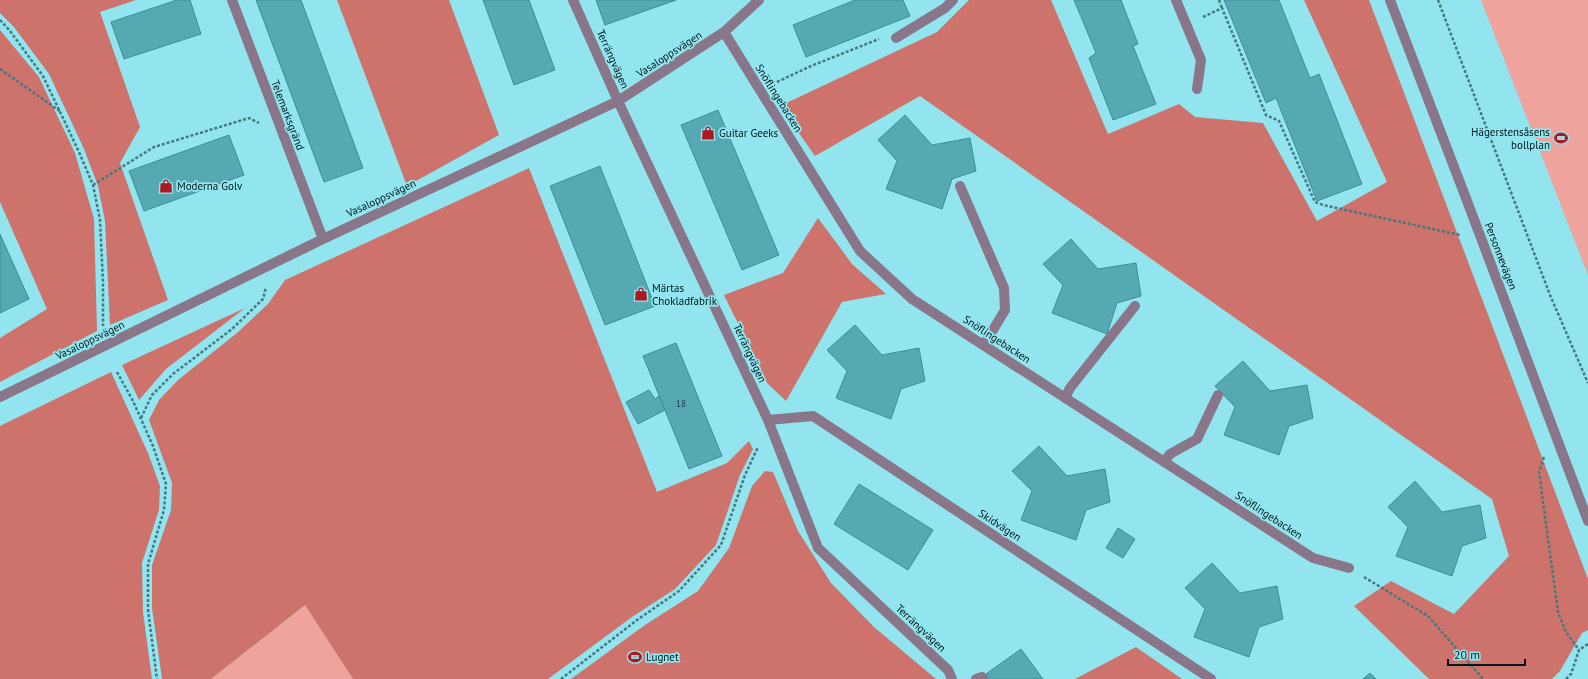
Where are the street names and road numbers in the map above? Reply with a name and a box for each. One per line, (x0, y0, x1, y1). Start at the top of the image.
street label: Terrängvägen (594, 27, 632, 91)
street label: Vasaloppsvägen (633, 28, 704, 81)
street label: Snöflingebacken (752, 61, 806, 135)
street label: Telemarksgränd (268, 78, 308, 152)
street label: Vasaloppsvägen (343, 176, 418, 221)
street label: Personnevägen (1482, 220, 1520, 292)
street label: Snöflingebacken (961, 312, 1033, 366)
street label: Vasaloppsvägen (52, 317, 127, 363)
street label: Terrängvägen (730, 321, 770, 385)
street label: Snöflingebacken (1233, 488, 1305, 542)
street label: Skidvägen (976, 506, 1024, 544)
street label: Terrängvägen (893, 601, 949, 655)

